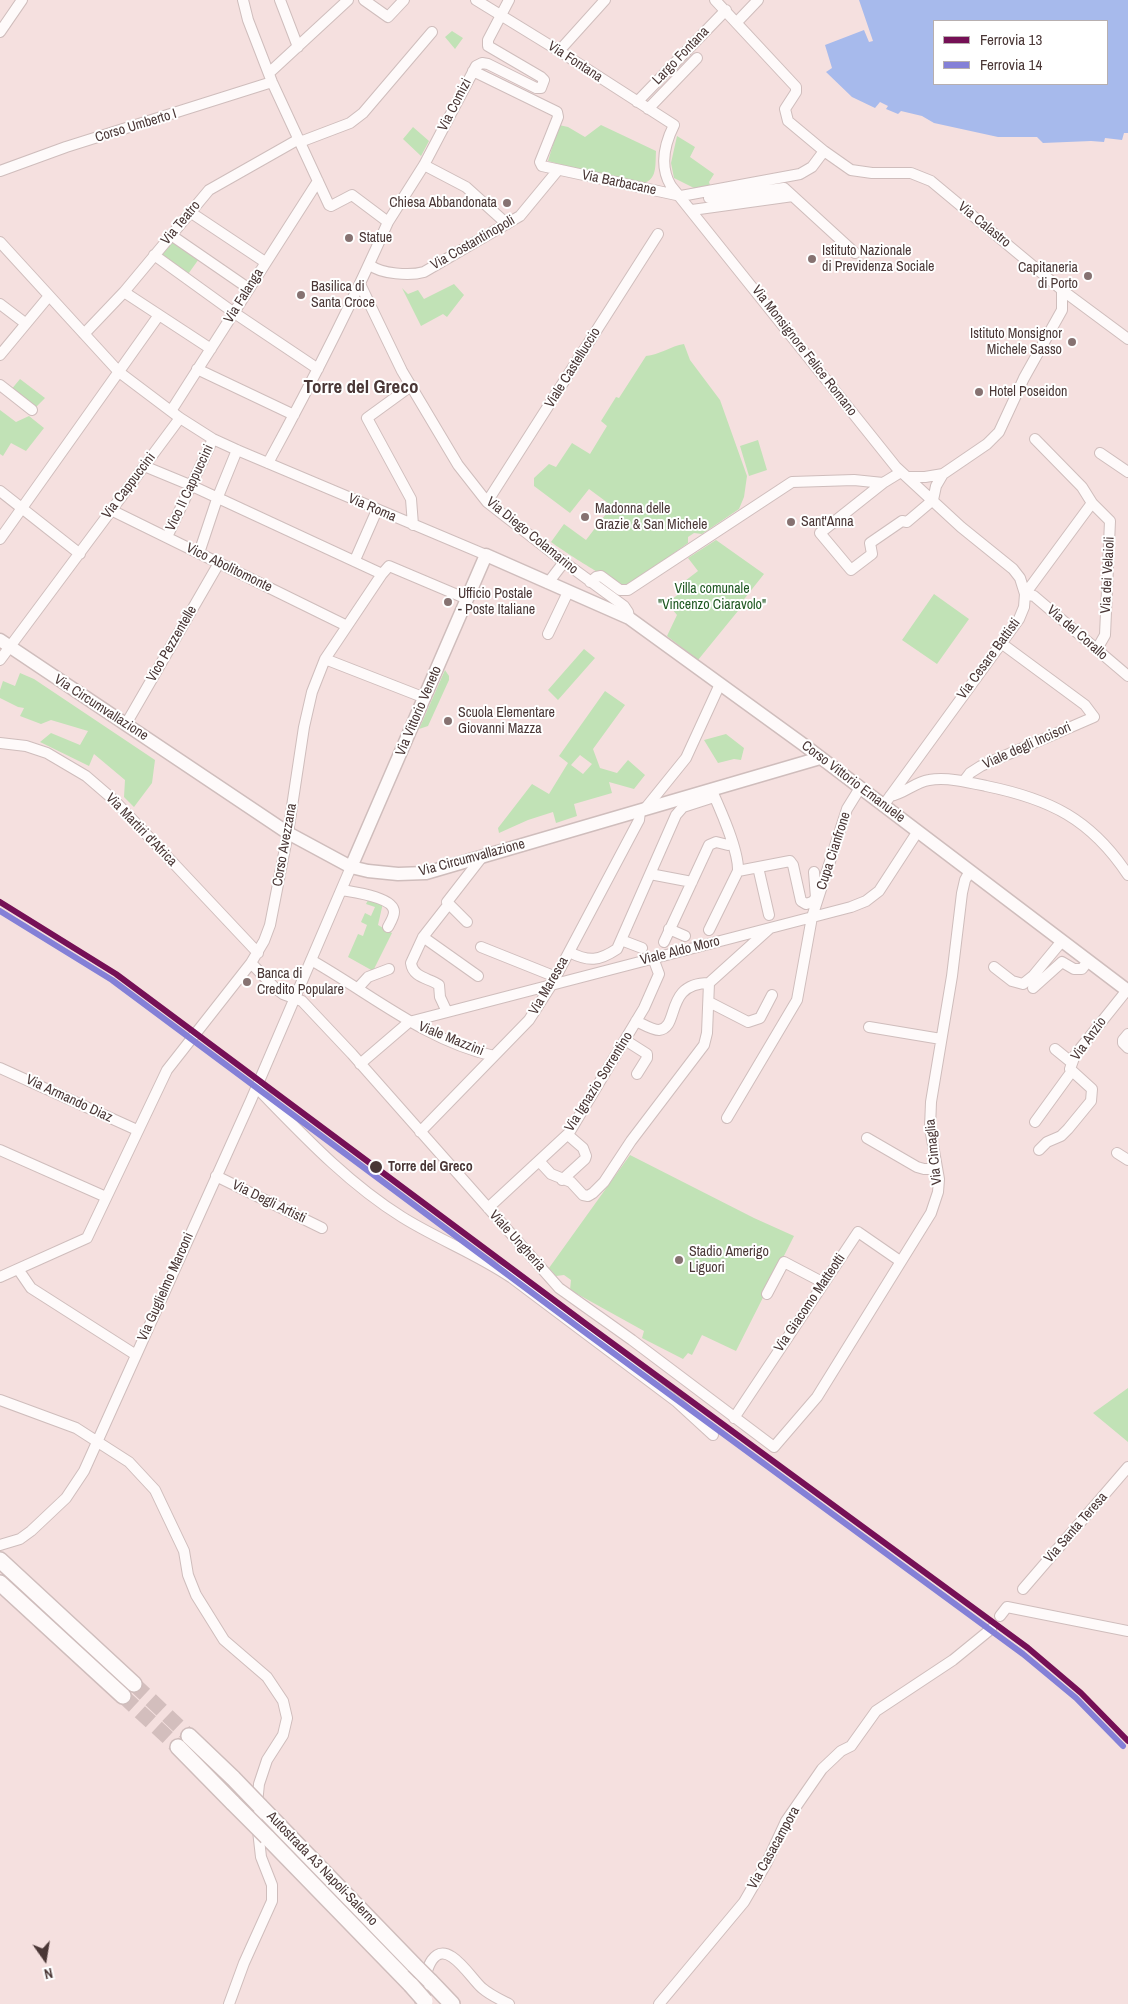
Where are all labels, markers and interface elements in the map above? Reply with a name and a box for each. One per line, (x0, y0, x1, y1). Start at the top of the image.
legend (933, 20, 1108, 85)
street label: Largo Fontana (649, 24, 713, 88)
text: Ferrovia 13 (980, 29, 1042, 50)
street label: Via Fontana (545, 38, 605, 86)
text: Ferrovia 14 (980, 54, 1042, 75)
street label: Via Comizi (435, 76, 475, 134)
street label: Corso Umberto I (93, 106, 179, 146)
street label: Via Barbacane (580, 167, 658, 199)
place label: Chiesa Abbandonata (389, 195, 497, 211)
marker: Chiesa Abbandonata (501, 197, 513, 209)
street label: Via Teatro (158, 198, 204, 248)
street label: Via Calastro (954, 199, 1014, 251)
street label: Via Costantinopoli (428, 212, 518, 274)
place label: Statue (359, 230, 392, 246)
marker: Statue (343, 232, 355, 244)
place label: Istituto Nazionale di Previdenza Sociale (822, 243, 934, 276)
marker: Istituto Nazionale di Previdenza Sociale (806, 253, 818, 265)
place label: Capitaneria di Porto (1018, 260, 1078, 292)
street label: Via Falanga (221, 266, 267, 326)
marker: Capitaneria di Porto (1082, 270, 1094, 282)
place label: Basilica di Santa Croce (311, 279, 375, 312)
street label: Via Monsignore Felice Romano (748, 282, 860, 420)
marker: Basilica di Santa Croce (295, 289, 307, 301)
street label: Viale Castelluccio (542, 325, 604, 411)
place label: Istituto Monsignor Michele Sasso (970, 326, 1062, 358)
marker: Istituto Monsignor Michele Sasso (1066, 336, 1078, 348)
district label: Torre del Greco (304, 377, 418, 399)
place label: Hotel Poseidon (989, 384, 1067, 400)
marker: Hotel Poseidon (973, 386, 985, 398)
street label: Vico II Cappuccini (163, 442, 217, 534)
street label: Via Cappuccini (99, 450, 159, 522)
street label: Via Roma (345, 490, 399, 526)
street label: Via Diego Colamarino (483, 494, 581, 578)
place label: Madonna delle Grazie & San Michele (595, 501, 707, 534)
marker: Madonna delle Grazie & San Michele (579, 511, 591, 523)
place label: Sant'Anna (801, 514, 854, 530)
marker: Sant'Anna (785, 516, 797, 528)
street label: Via dei Velaioli (1098, 536, 1118, 614)
street label: Vico Abolitomonte (183, 540, 275, 596)
park label: Villa comunale "Vincenzo Ciaravolo" (658, 581, 766, 614)
place label: Ufficio Postale - Poste Italiane (458, 586, 535, 618)
marker: Ufficio Postale - Poste Italiane (442, 596, 454, 608)
street label: Via del Corallo (1043, 602, 1111, 664)
street label: Vico Pezzentelle (143, 603, 201, 685)
street label: Via Cesare Battisti (954, 615, 1024, 703)
street label: Via Vittorio Veneto (393, 664, 445, 758)
street label: Via Circumvallazione (51, 671, 151, 745)
place label: Scuola Elementare Giovanni Mazza (458, 705, 555, 738)
marker: Scuola Elementare Giovanni Mazza (442, 715, 454, 727)
street label: Viale degli Incisori (980, 719, 1074, 773)
street label: Corso Vittorio Emanuele (798, 738, 908, 826)
street label: Via Martiri d'Africa (102, 790, 180, 870)
street label: Corso Avezzana (269, 802, 301, 888)
street label: Cupa Cianfrone (813, 810, 855, 892)
street label: Via Circumvallazione (417, 836, 527, 880)
street label: Viale Aldo Moro (638, 933, 722, 969)
street label: Via Maresca (526, 954, 572, 1018)
place label: Banca di Credito Populare (257, 966, 344, 999)
marker: Banca di Credito Populare (241, 976, 253, 988)
street label: Via Anzio (1068, 1014, 1110, 1064)
street label: Viale Mazzini (416, 1018, 486, 1060)
street label: Via Ignazio Sorrentino (561, 1029, 637, 1135)
street label: Via Armando Diaz (23, 1072, 115, 1126)
street label: Via Cimaglia (922, 1118, 946, 1186)
marker: Torre del Greco (368, 1159, 384, 1175)
place label: Torre del Greco (388, 1159, 473, 1175)
street label: Via Degli Artisti (229, 1177, 309, 1227)
street label: Viale Ungheria (485, 1207, 549, 1275)
street label: Via Guglielmo Marconi (134, 1230, 198, 1344)
place label: Stadio Amerigo Liguori (689, 1244, 769, 1276)
street label: Via Giacomo Matteotti (771, 1251, 849, 1355)
marker: Stadio Amerigo Liguori (673, 1254, 685, 1266)
street label: Via Santa Teresa (1041, 1489, 1111, 1567)
street label: Via Casacampora (744, 1804, 804, 1892)
street label: Autostrada A3 Napoli-Salerno (263, 1808, 381, 1930)
north arrow (20, 1934, 70, 1984)
text: N (42, 1964, 54, 1983)

